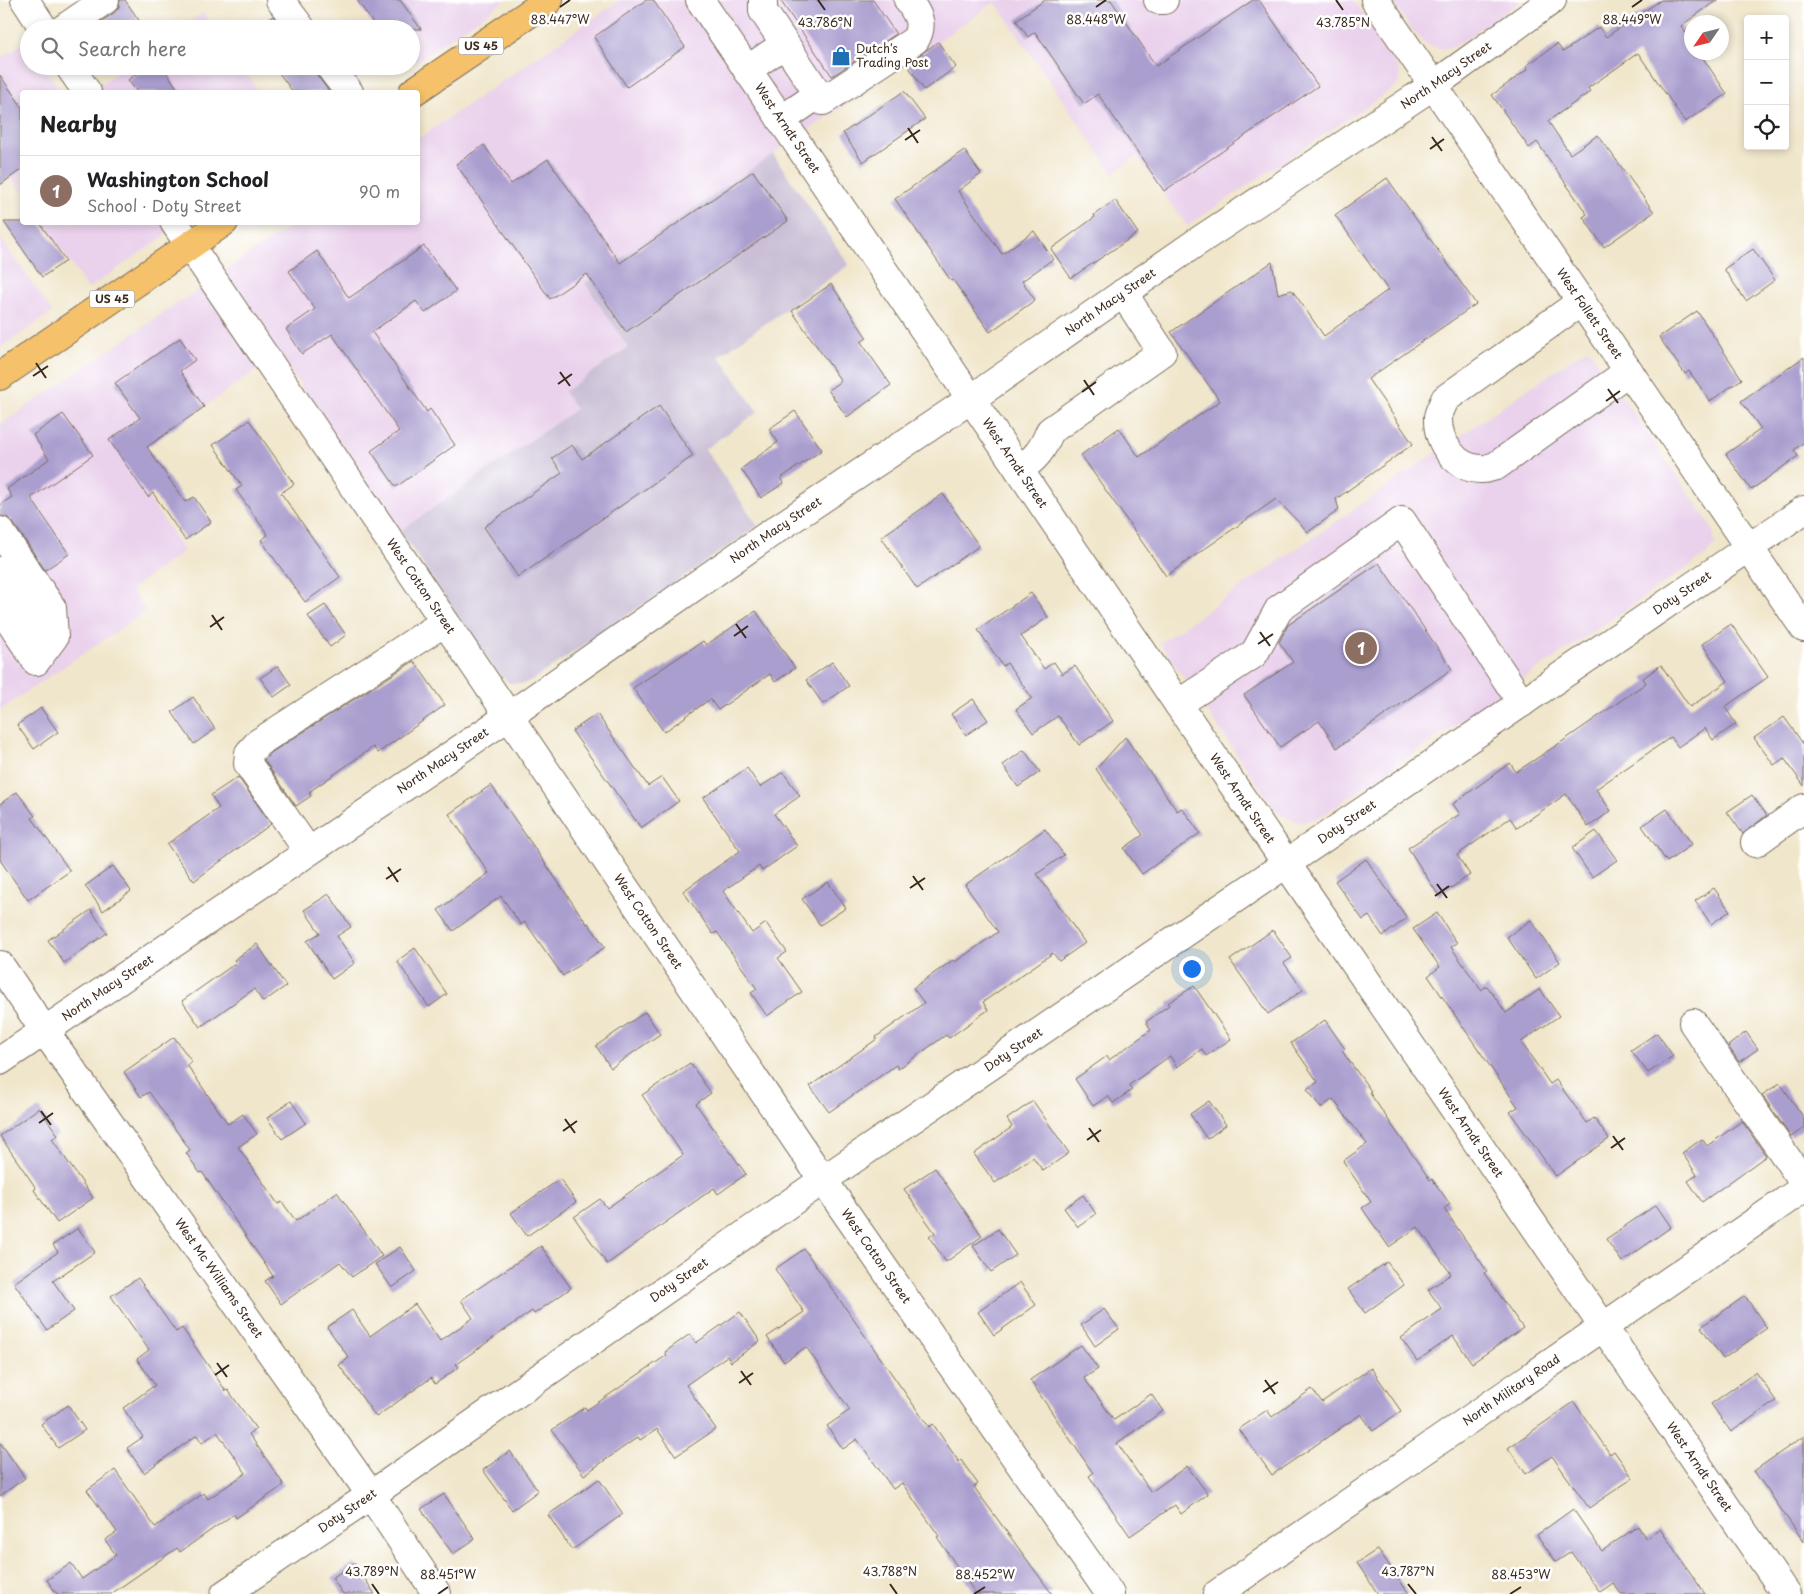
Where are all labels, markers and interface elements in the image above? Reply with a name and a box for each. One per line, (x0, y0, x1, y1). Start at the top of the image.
text: 88.447°W (531, 10, 590, 28)
text: 88.448°W (1066, 10, 1126, 28)
text: 88.449°W (1602, 10, 1662, 28)
text: 43.786°N (798, 13, 852, 31)
text: 43.785°N (1316, 13, 1370, 31)
north arrow (1684, 15, 1729, 60)
map controls (1744, 15, 1789, 150)
button: + (1744, 15, 1789, 60)
search box (20, 20, 420, 75)
icon: search (38, 34, 66, 62)
text: Search here (78, 34, 187, 62)
street label: North Macy Street (1397, 36, 1495, 113)
road number: US 45 (458, 37, 504, 54)
place label: Dutch's Trading Post (856, 39, 929, 71)
shop icon: Dutch's Trading Post (830, 45, 852, 67)
button: − (1744, 60, 1789, 105)
street label: West Arndt Street (751, 79, 825, 176)
button: locate (1744, 105, 1789, 150)
text: Nearby (40, 107, 117, 139)
text: Washington School (87, 165, 269, 193)
text: 1 (52, 179, 60, 203)
text: 90 m (359, 179, 400, 203)
text: School · Doty Street (87, 193, 241, 217)
street label: North Macy Street (1061, 263, 1159, 339)
street label: West Follett Street (1553, 264, 1628, 362)
road number: US 45 (90, 290, 134, 308)
street label: West Arndt Street (978, 414, 1053, 512)
street label: North Macy Street (726, 492, 825, 567)
street label: West Cotton Street (383, 534, 460, 637)
street label: Doty Street (1649, 566, 1715, 619)
pin: 1 (1345, 629, 1377, 667)
street label: North Macy Street (393, 722, 492, 798)
street label: West Arndt Street (1206, 749, 1280, 847)
street label: Doty Street (1314, 795, 1379, 848)
street label: West Cotton Street (610, 870, 688, 972)
street label: North Macy Street (58, 950, 157, 1025)
your location (1179, 956, 1205, 982)
street label: Doty Street (980, 1023, 1046, 1075)
street label: West Arndt Street (1434, 1084, 1509, 1181)
street label: West Cotton Street (837, 1205, 916, 1307)
street label: West Mc Williams Street (171, 1214, 268, 1341)
street label: Doty Street (646, 1253, 711, 1306)
street label: North Military Road (1458, 1349, 1563, 1430)
street label: West Arndt Street (1663, 1418, 1737, 1515)
street label: Doty Street (314, 1484, 380, 1536)
text: 43.789°N (345, 1562, 399, 1580)
text: 43.788°N (863, 1562, 917, 1580)
text: 43.787°N (1381, 1562, 1435, 1580)
text: 88.451°W (420, 1565, 477, 1583)
text: 88.452°W (955, 1565, 1015, 1583)
text: 88.453°W (1491, 1565, 1551, 1583)

